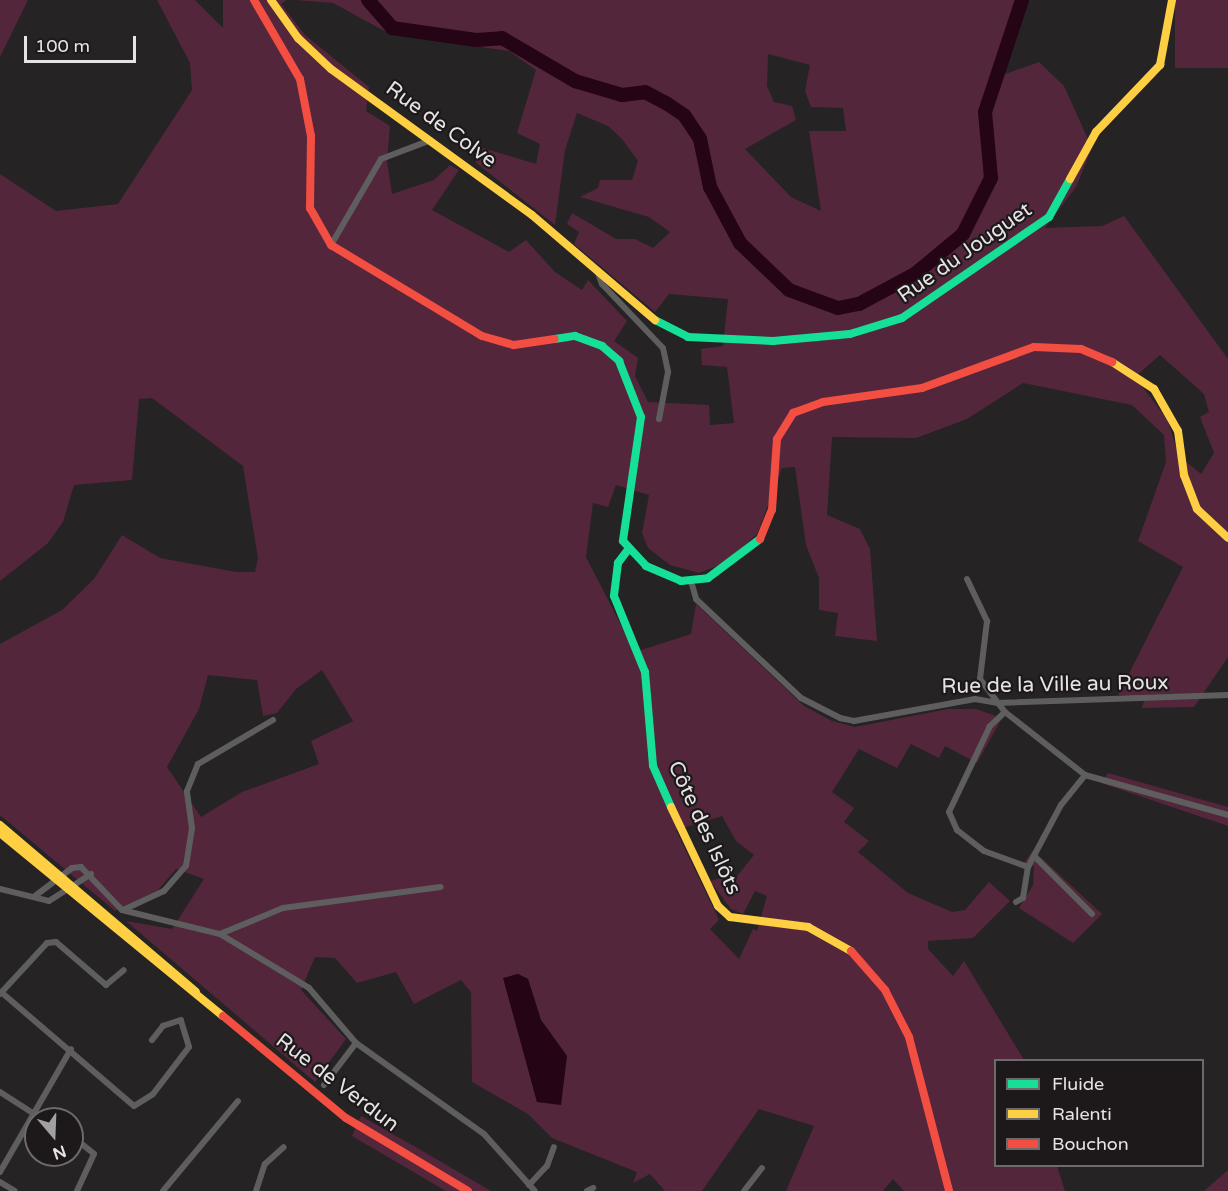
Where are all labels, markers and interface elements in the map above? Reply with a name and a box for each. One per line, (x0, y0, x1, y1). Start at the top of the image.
scale bar (27, 24, 140, 62)
text: 100 m (35, 35, 90, 57)
street label: Rue de Colve (381, 76, 501, 174)
street label: Rue du Jouguet (893, 197, 1037, 309)
street label: Rue de la Ville au Roux (941, 670, 1169, 700)
street label: Côte des Islôts (662, 757, 746, 899)
street label: Rue de Verdun (270, 1029, 404, 1137)
legend (994, 1059, 1204, 1167)
text: Fluide (1052, 1073, 1104, 1095)
text: Ralenti (1052, 1103, 1112, 1125)
north arrow (24, 1107, 84, 1167)
text: Bouchon (1052, 1133, 1129, 1155)
text: N (50, 1141, 69, 1164)

